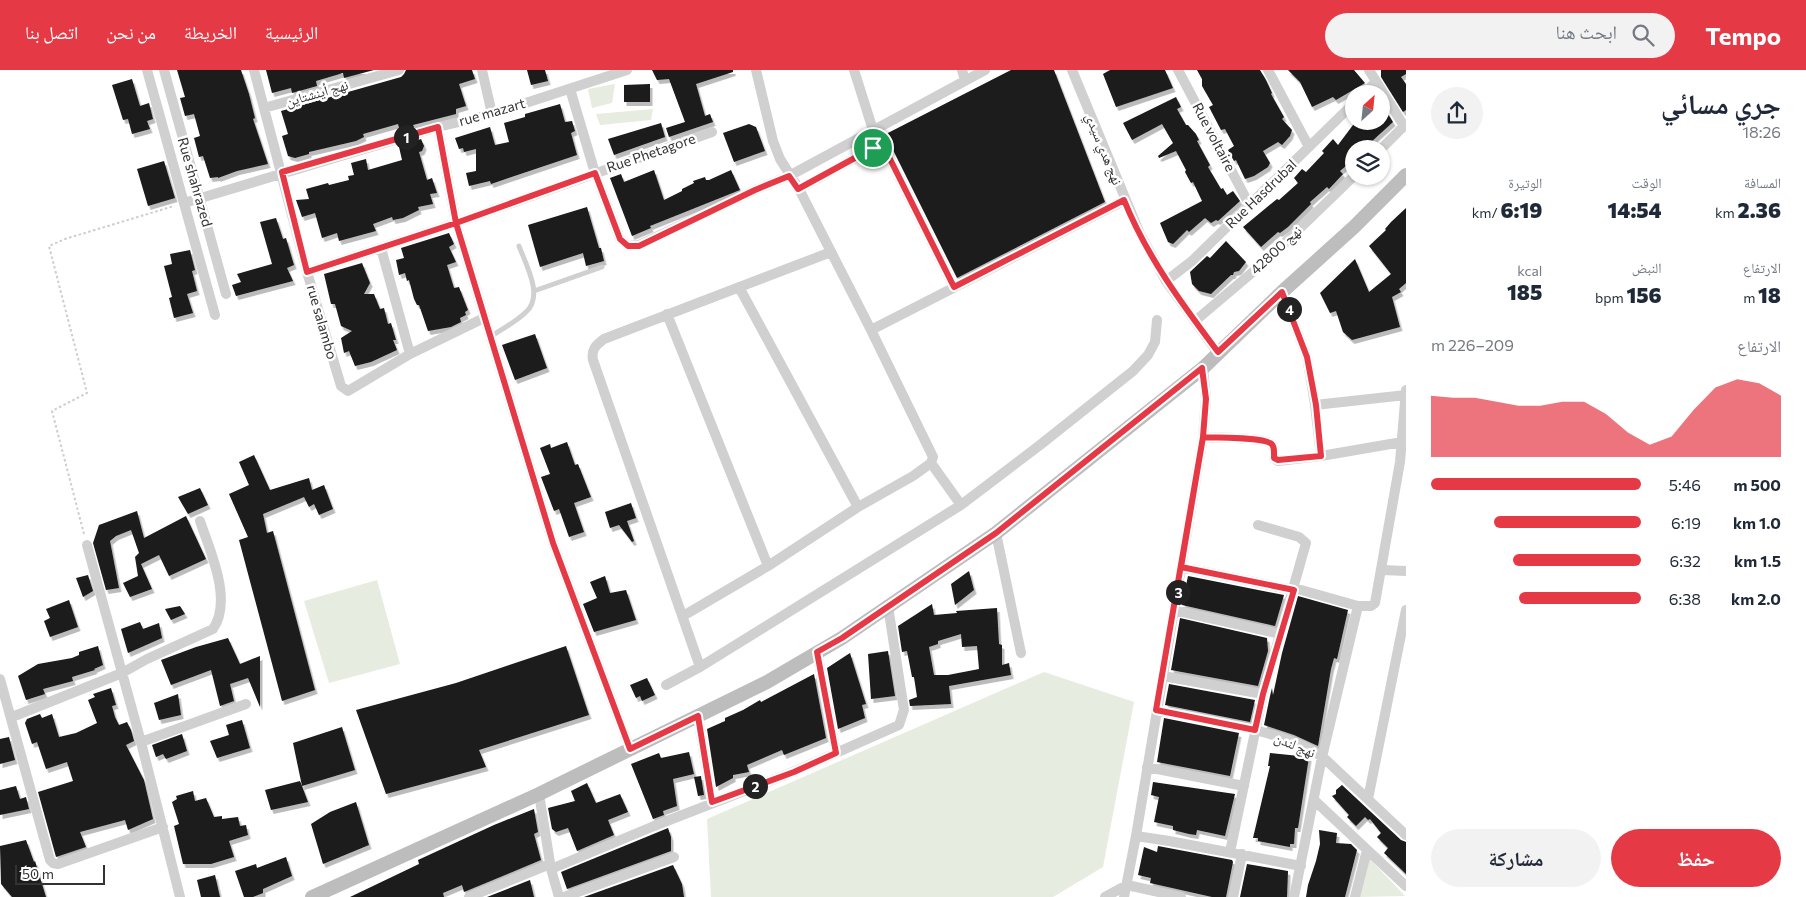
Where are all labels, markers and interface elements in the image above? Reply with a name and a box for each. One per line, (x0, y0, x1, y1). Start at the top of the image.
search box (1325, 13, 1675, 58)
text: ابحث هنا (1556, 20, 1617, 43)
text: اتصل بنا (25, 21, 78, 43)
text: من نحن (106, 21, 156, 43)
text: الخريطة (184, 21, 237, 43)
text: الرئيسية (265, 21, 318, 43)
icon: search (1629, 21, 1657, 49)
text: Tempo (1705, 21, 1781, 50)
street label: نهج أينشتاين (284, 75, 351, 111)
north arrow (1345, 85, 1390, 130)
map controls (1345, 85, 1390, 185)
text: جري مسائي (1661, 86, 1781, 120)
button: share (1431, 87, 1483, 139)
street label: rue mazart (457, 94, 527, 129)
street label: Rue voltaire (1189, 99, 1240, 174)
street label: نهج هدي سيدي (1079, 110, 1127, 189)
text: 18:26 (1742, 122, 1781, 141)
pin: 1 (394, 124, 418, 150)
pin (852, 127, 894, 169)
text: 1 (403, 129, 410, 146)
street label: Rue Phetagore (604, 129, 698, 176)
icon: arrive (859, 134, 887, 162)
street label: Rue shahrazed (175, 135, 216, 228)
button: layers (1345, 140, 1390, 185)
street label: Rue Hasdrubal (1222, 156, 1300, 232)
text: الوتيرة (1508, 174, 1542, 191)
text: الوقت (1632, 174, 1662, 191)
text: المسافة (1744, 174, 1781, 191)
text: 6:19 (1501, 197, 1542, 222)
text: 14:54 (1608, 197, 1662, 222)
text: 2.36 (1738, 197, 1781, 222)
text: /km (1472, 204, 1501, 221)
text: km (1715, 204, 1738, 221)
street label: نهج 42800 (1246, 222, 1306, 279)
text: النبض (1632, 259, 1662, 276)
text: الارتفاع (1743, 259, 1781, 276)
text: kcal (1517, 262, 1542, 279)
text: 185 (1507, 279, 1542, 304)
text: 156 (1626, 282, 1662, 307)
text: 18 (1758, 282, 1781, 307)
street label: rue salambo (304, 283, 341, 361)
text: bpm (1595, 289, 1626, 306)
text: m (1743, 289, 1758, 306)
pin: 4 (1276, 296, 1302, 322)
text: 4 (1285, 301, 1294, 318)
text: 209–226 m (1431, 335, 1514, 354)
text: الارتفاع (1737, 336, 1781, 355)
text: 5:46 (1669, 475, 1701, 494)
text: 500 m (1733, 475, 1781, 494)
text: 6:19 (1671, 513, 1701, 532)
text: 1.0 km (1733, 513, 1781, 532)
text: 6:32 (1670, 551, 1701, 570)
text: 1.5 km (1734, 551, 1781, 570)
pin: 3 (1166, 580, 1190, 604)
text: 3 (1174, 584, 1183, 601)
text: 6:38 (1669, 589, 1701, 608)
text: 2.0 km (1731, 589, 1781, 608)
street label: نهج لندن (1271, 728, 1318, 763)
pin: 2 (742, 774, 768, 798)
text: 2 (752, 778, 759, 795)
button: مشاركة (1431, 829, 1601, 887)
button: حفظ (1611, 829, 1781, 887)
scale bar (15, 862, 105, 885)
text: 50 m (22, 865, 54, 882)

